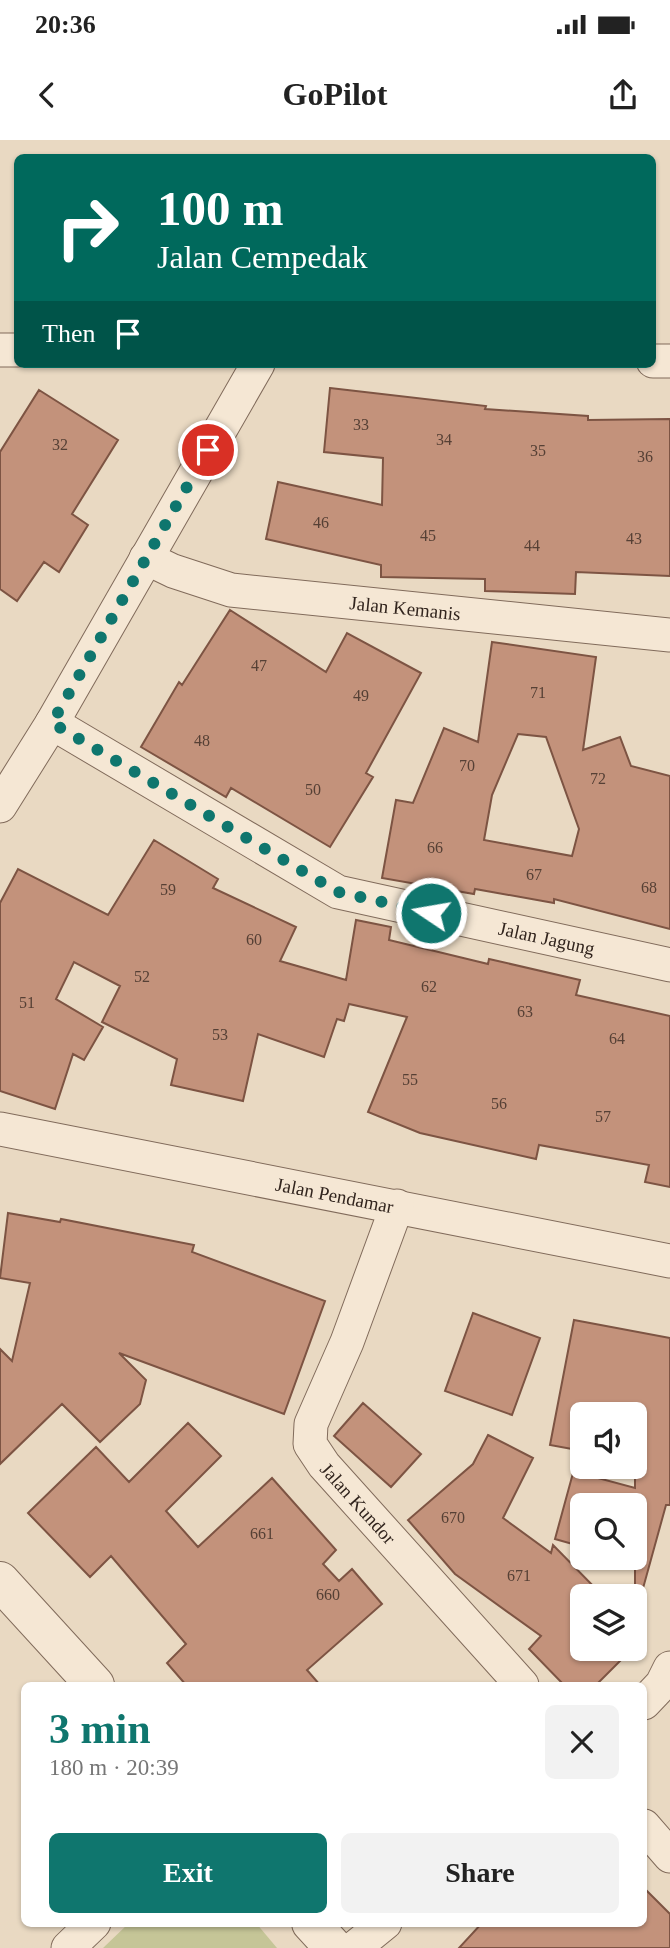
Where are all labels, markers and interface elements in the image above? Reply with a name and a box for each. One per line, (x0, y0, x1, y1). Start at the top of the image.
text: 20:36 (35, 10, 96, 39)
icon: back (28, 76, 66, 114)
text: GoPilot (283, 76, 387, 112)
icon: share (604, 76, 642, 114)
text: 100 m (157, 181, 284, 236)
icon: right (42, 182, 133, 273)
text: Jalan Cempedak (157, 239, 368, 275)
icon: arrive (109, 315, 147, 353)
text: Then (42, 319, 95, 348)
house number: 33 (353, 416, 369, 433)
pin (178, 420, 238, 480)
icon: arrive (189, 431, 227, 469)
house number: 34 (436, 431, 452, 448)
house number: 32 (52, 436, 68, 453)
house number: 35 (530, 442, 546, 459)
house number: 36 (637, 448, 653, 465)
house number: 46 (313, 514, 329, 531)
house number: 45 (420, 527, 436, 544)
house number: 43 (626, 530, 642, 547)
house number: 44 (524, 537, 540, 554)
street label: Jalan Kemanis (349, 592, 462, 624)
house number: 47 (251, 657, 267, 674)
house number: 71 (530, 684, 546, 701)
house number: 49 (353, 687, 369, 704)
house number: 48 (194, 732, 210, 749)
house number: 70 (459, 757, 475, 774)
house number: 72 (590, 770, 606, 787)
house number: 50 (305, 781, 321, 798)
house number: 66 (427, 839, 443, 856)
house number: 67 (526, 866, 542, 883)
position arrow (394, 876, 468, 950)
house number: 68 (641, 879, 657, 896)
house number: 59 (160, 881, 176, 898)
street label: Jalan Jagung (497, 918, 597, 959)
house number: 60 (246, 931, 262, 948)
house number: 52 (134, 968, 150, 985)
house number: 62 (421, 978, 437, 995)
house number: 51 (19, 994, 35, 1011)
house number: 63 (517, 1003, 533, 1020)
house number: 53 (212, 1026, 228, 1043)
house number: 64 (609, 1030, 625, 1047)
house number: 55 (402, 1071, 418, 1088)
house number: 56 (491, 1095, 507, 1112)
house number: 57 (595, 1108, 611, 1125)
street label: Jalan Pendamar (274, 1174, 396, 1217)
map controls (570, 1402, 647, 1661)
button: sound (570, 1402, 647, 1479)
street label: Jalan Kundor (316, 1459, 400, 1549)
button: search (570, 1493, 647, 1570)
house number: 670 (441, 1509, 465, 1526)
house number: 661 (250, 1525, 274, 1542)
house number: 671 (507, 1567, 531, 1584)
button: layers (570, 1584, 647, 1661)
house number: 660 (316, 1586, 340, 1603)
button: close (545, 1705, 619, 1779)
text: 3 min (49, 1706, 151, 1752)
text: 180 m · 20:39 (49, 1755, 179, 1780)
button: Exit (49, 1833, 327, 1913)
button: Share (341, 1833, 619, 1913)

